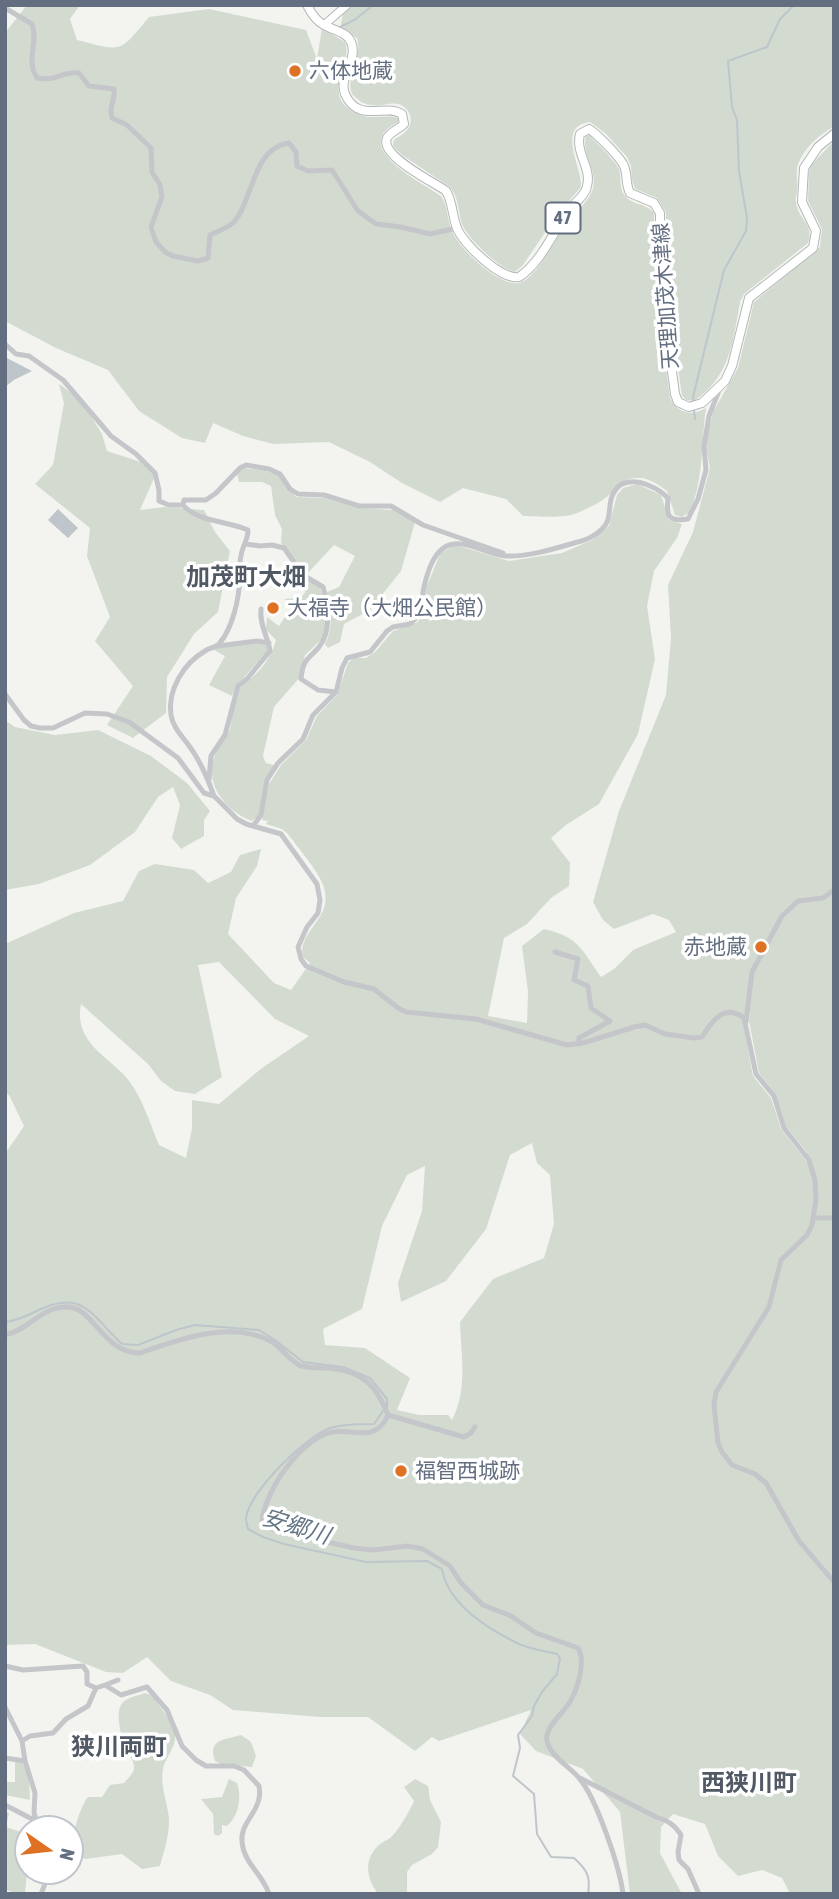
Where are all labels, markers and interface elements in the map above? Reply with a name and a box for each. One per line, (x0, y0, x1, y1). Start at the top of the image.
place label: 六体地蔵 (309, 58, 393, 84)
marker: 六体地蔵 (287, 63, 303, 79)
road number: 47 (546, 202, 580, 233)
street label: 天理加茂木津線 (648, 222, 684, 370)
district label: 加茂町大畑 (186, 563, 306, 591)
place label: 大福寺（大畑公民館） (287, 595, 497, 621)
marker: 大福寺（大畑公民館） (265, 600, 281, 616)
place label: 赤地蔵 (684, 934, 747, 960)
marker: 赤地蔵 (753, 939, 769, 955)
place label: 福智西城跡 (415, 1458, 520, 1484)
marker: 福智西城跡 (393, 1463, 409, 1479)
water label: 安郷川 (259, 1504, 333, 1550)
district label: 狭川両町 (71, 1733, 167, 1761)
district label: 西狭川町 (701, 1769, 797, 1797)
north arrow (14, 1815, 84, 1885)
text: N (55, 1846, 79, 1863)

